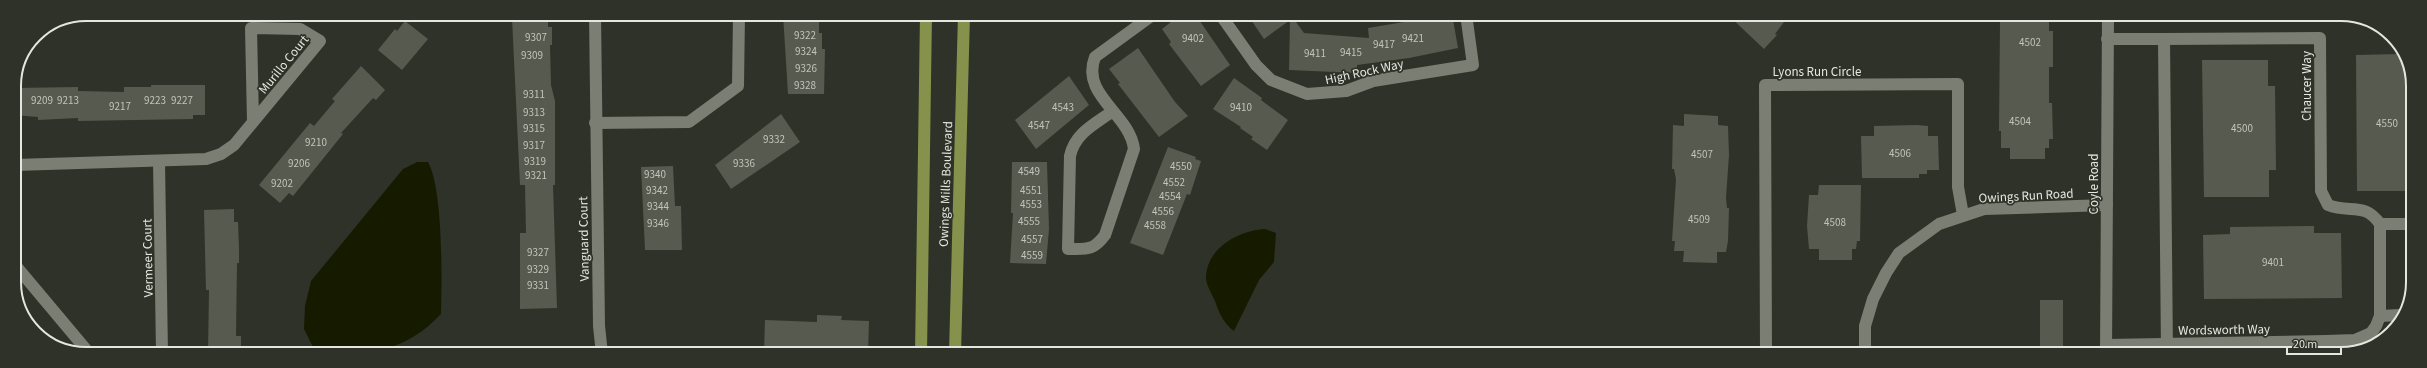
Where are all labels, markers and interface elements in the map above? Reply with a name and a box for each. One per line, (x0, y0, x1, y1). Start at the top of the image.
house number: 9322 (794, 28, 816, 43)
house number: 9307 (525, 30, 547, 45)
street label: Murillo Court (254, 31, 313, 98)
house number: 9402 (1182, 31, 1204, 46)
house number: 9421 (1402, 31, 1424, 46)
house number: 4502 (2019, 35, 2041, 50)
house number: 9417 (1373, 37, 1395, 52)
house number: 9324 (795, 44, 817, 59)
house number: 9415 (1340, 45, 1362, 60)
house number: 9411 (1304, 46, 1326, 61)
house number: 9309 (521, 48, 543, 63)
street label: Chaucer Way (2298, 51, 2316, 121)
street label: High Rock Way (1323, 55, 1405, 89)
house number: 9326 (795, 61, 817, 76)
street label: Lyons Run Circle (1773, 63, 1861, 81)
house number: 9328 (794, 78, 816, 93)
house number: 9311 (523, 87, 545, 102)
house number: 9209 (31, 93, 53, 108)
house number: 9213 (57, 93, 79, 108)
house number: 9223 (144, 93, 166, 108)
house number: 9227 (171, 93, 193, 108)
house number: 9217 (109, 99, 131, 114)
house number: 4543 (1052, 100, 1074, 115)
house number: 9410 (1230, 100, 1252, 115)
house number: 9313 (523, 105, 545, 120)
house number: 4504 (2009, 114, 2031, 129)
house number: 4550 (2376, 116, 2398, 131)
house number: 4547 (1028, 118, 1050, 133)
house number: 9315 (523, 121, 545, 136)
street label: Owings Mills Boulevard (935, 121, 957, 247)
house number: 4500 (2231, 121, 2253, 136)
house number: 9332 (763, 132, 785, 147)
house number: 9210 (305, 135, 327, 150)
house number: 9317 (523, 138, 545, 153)
house number: 4506 (1889, 146, 1911, 161)
house number: 4507 (1691, 147, 1713, 162)
house number: 9319 (524, 154, 546, 169)
street label: Coyle Road (2085, 154, 2103, 214)
house number: 9206 (288, 156, 310, 171)
house number: 9336 (733, 156, 755, 171)
house number: 4550 (1170, 159, 1192, 174)
house number: 4549 (1018, 164, 1040, 179)
house number: 9340 (644, 167, 666, 182)
house number: 9321 (525, 168, 547, 183)
house number: 4552 (1163, 175, 1185, 190)
house number: 9202 (271, 176, 293, 191)
house number: 9342 (646, 183, 668, 198)
house number: 4551 (1020, 183, 1042, 198)
street label: Owings Run Road (1978, 185, 2074, 207)
house number: 4554 (1159, 189, 1181, 204)
street label: Vanguard Court (574, 196, 594, 282)
house number: 4553 (1020, 197, 1042, 212)
house number: 9344 (647, 199, 669, 214)
house number: 4556 (1152, 204, 1174, 219)
house number: 4509 (1688, 212, 1710, 227)
house number: 4555 (1018, 214, 1040, 229)
house number: 4508 (1824, 215, 1846, 230)
house number: 9346 (647, 216, 669, 231)
street label: Vermeer Court (138, 218, 158, 297)
house number: 4558 (1144, 218, 1166, 233)
house number: 4557 (1021, 232, 1043, 247)
house number: 9327 (527, 245, 549, 260)
house number: 4559 (1021, 248, 1043, 263)
house number: 9401 (2262, 255, 2284, 270)
house number: 9329 (527, 262, 549, 277)
house number: 9331 (527, 278, 549, 293)
street label: Wordsworth Way (2178, 320, 2270, 340)
scale bar (2287, 330, 2341, 356)
text: 20 m (2293, 336, 2317, 353)

